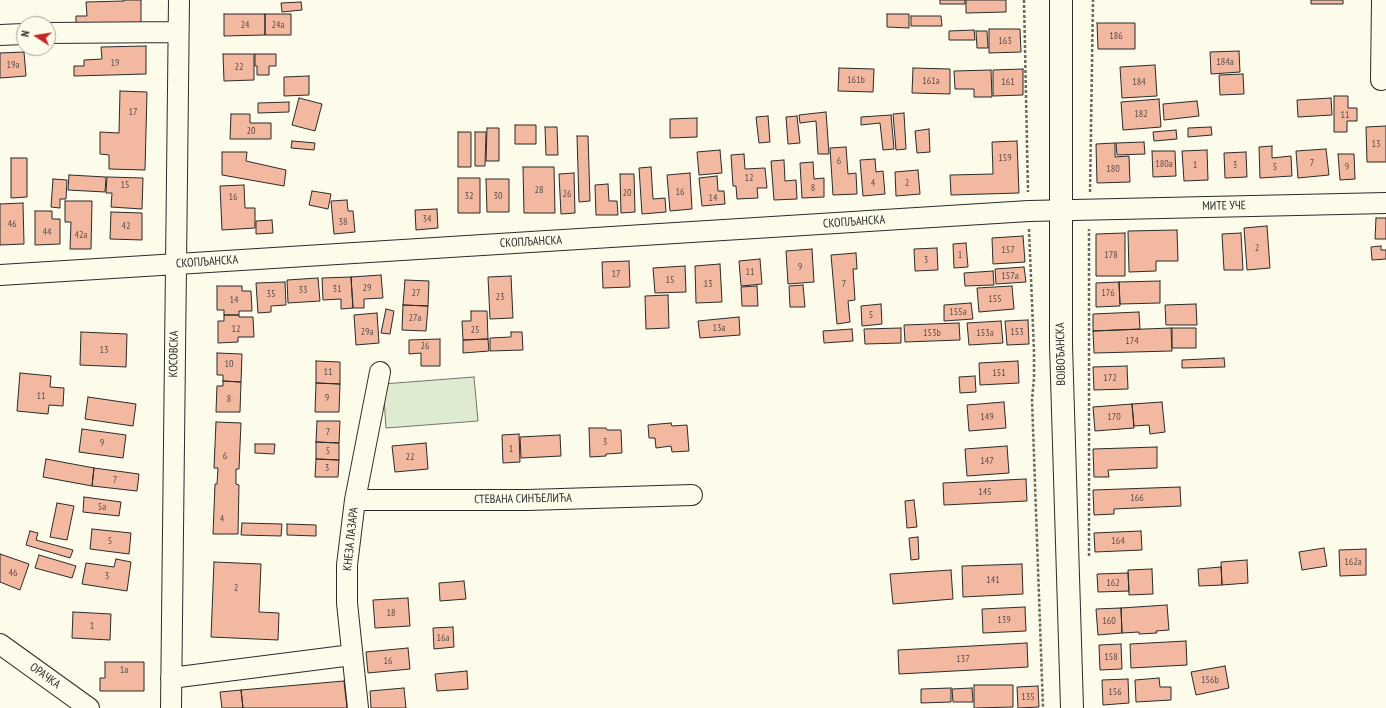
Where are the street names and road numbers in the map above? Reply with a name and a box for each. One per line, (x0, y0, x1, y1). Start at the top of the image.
street label: МИТЕ УЧЕ (1202, 198, 1246, 214)
street label: СКОПЉАНСКА (822, 213, 886, 231)
street label: СКОПЉАНСКА (500, 233, 562, 251)
street label: СКОПЉАНСКА (175, 253, 239, 271)
street label: ВОЈВОЂАНСКА (1053, 322, 1069, 386)
street label: КОСОВСКА (166, 330, 182, 378)
street label: СТЕВАНА СИНЂЕЛИЋА (474, 491, 572, 507)
street label: КНЕЗА ЛАЗАРА (340, 506, 362, 572)
street label: ОРАЧКА (27, 660, 63, 692)

